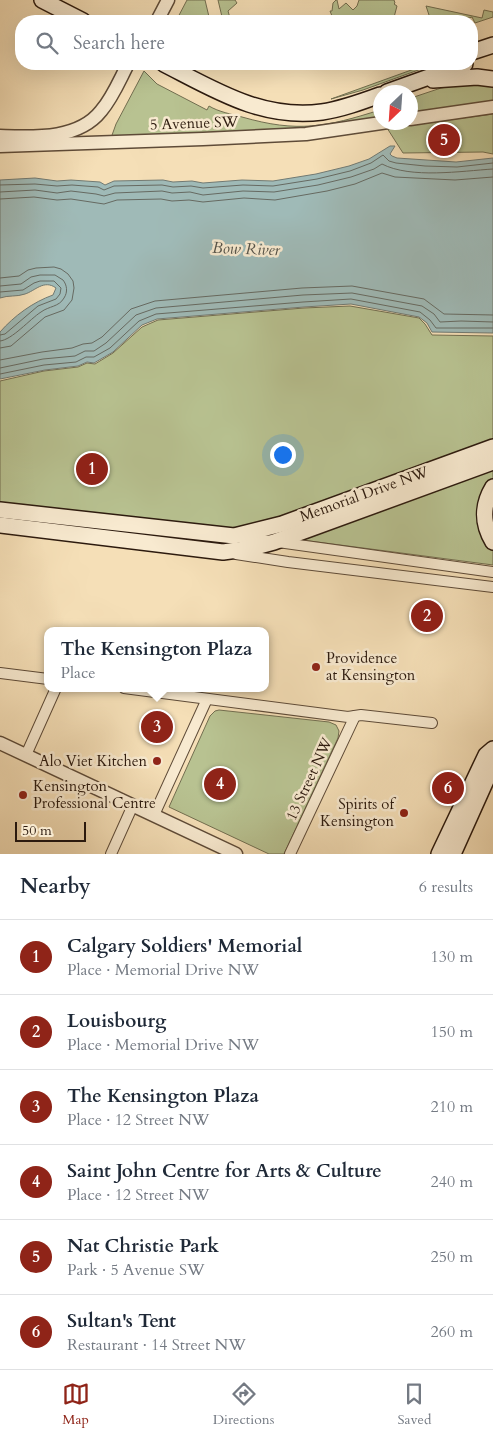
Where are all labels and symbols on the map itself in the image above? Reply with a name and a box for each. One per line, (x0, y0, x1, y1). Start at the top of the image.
north arrow (373, 85, 418, 130)
street label: 5 Avenue SW (149, 111, 239, 135)
pin: 5 (428, 121, 460, 159)
water label: Bow River (212, 237, 281, 261)
your location (270, 442, 296, 468)
pin: 1 (76, 450, 108, 488)
street label: Memorial Drive NW (297, 461, 431, 527)
pin: 2 (411, 597, 443, 635)
place label: Providence at Kensington (326, 648, 416, 685)
marker: Providence at Kensington (310, 661, 322, 673)
pin: 3 (141, 708, 173, 746)
street label: 13 Street NW (281, 734, 337, 824)
place label: Alo Viet Kitchen (39, 751, 147, 771)
marker: Alo Viet Kitchen (151, 755, 163, 767)
pin: 4 (204, 765, 236, 803)
pin: 6 (432, 769, 464, 807)
place label: Kensington Professional Centre (33, 776, 156, 813)
marker: Kensington Professional Centre (17, 789, 29, 801)
place label: Spirits of Kensington (320, 794, 396, 831)
marker: Spirits of Kensington (398, 807, 410, 819)
scale bar (15, 819, 86, 842)

